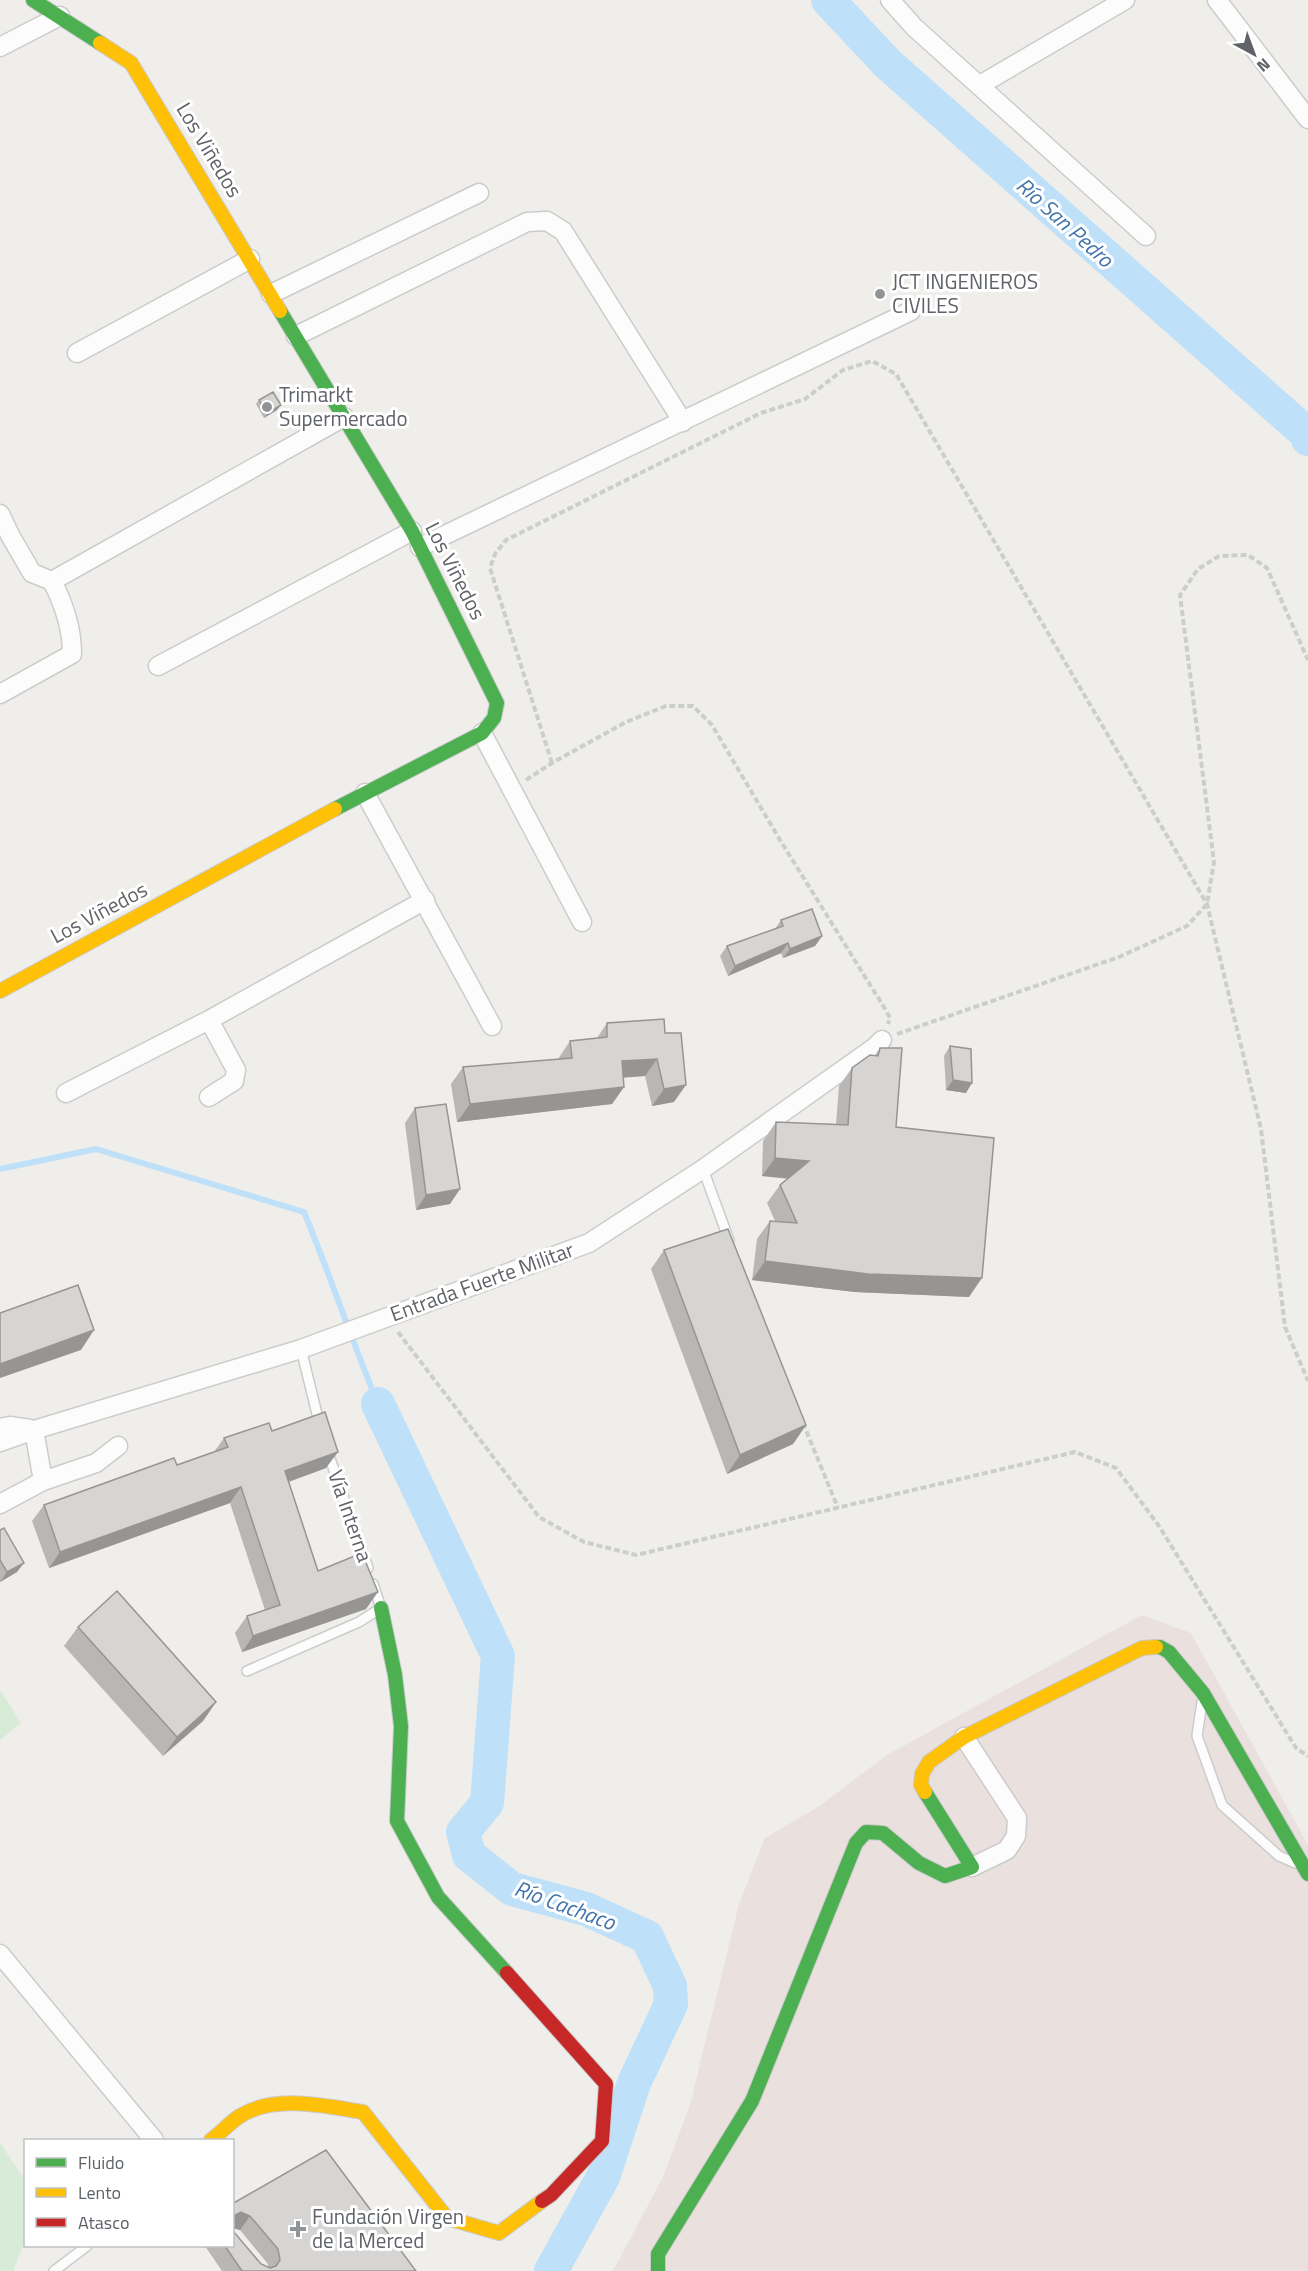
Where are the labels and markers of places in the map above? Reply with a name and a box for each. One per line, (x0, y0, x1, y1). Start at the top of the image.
place label: JCT INGENIEROS CIVILES (892, 265, 1038, 321)
marker: JCT INGENIEROS CIVILES (873, 287, 887, 301)
place label: Trimarkt Supermercado (279, 378, 408, 434)
marker: Trimarkt Supermercado (260, 400, 274, 414)
place label: Fundación Virgen de la Merced (312, 2200, 464, 2256)
marker: Fundación Virgen de la Merced (289, 2220, 307, 2238)

